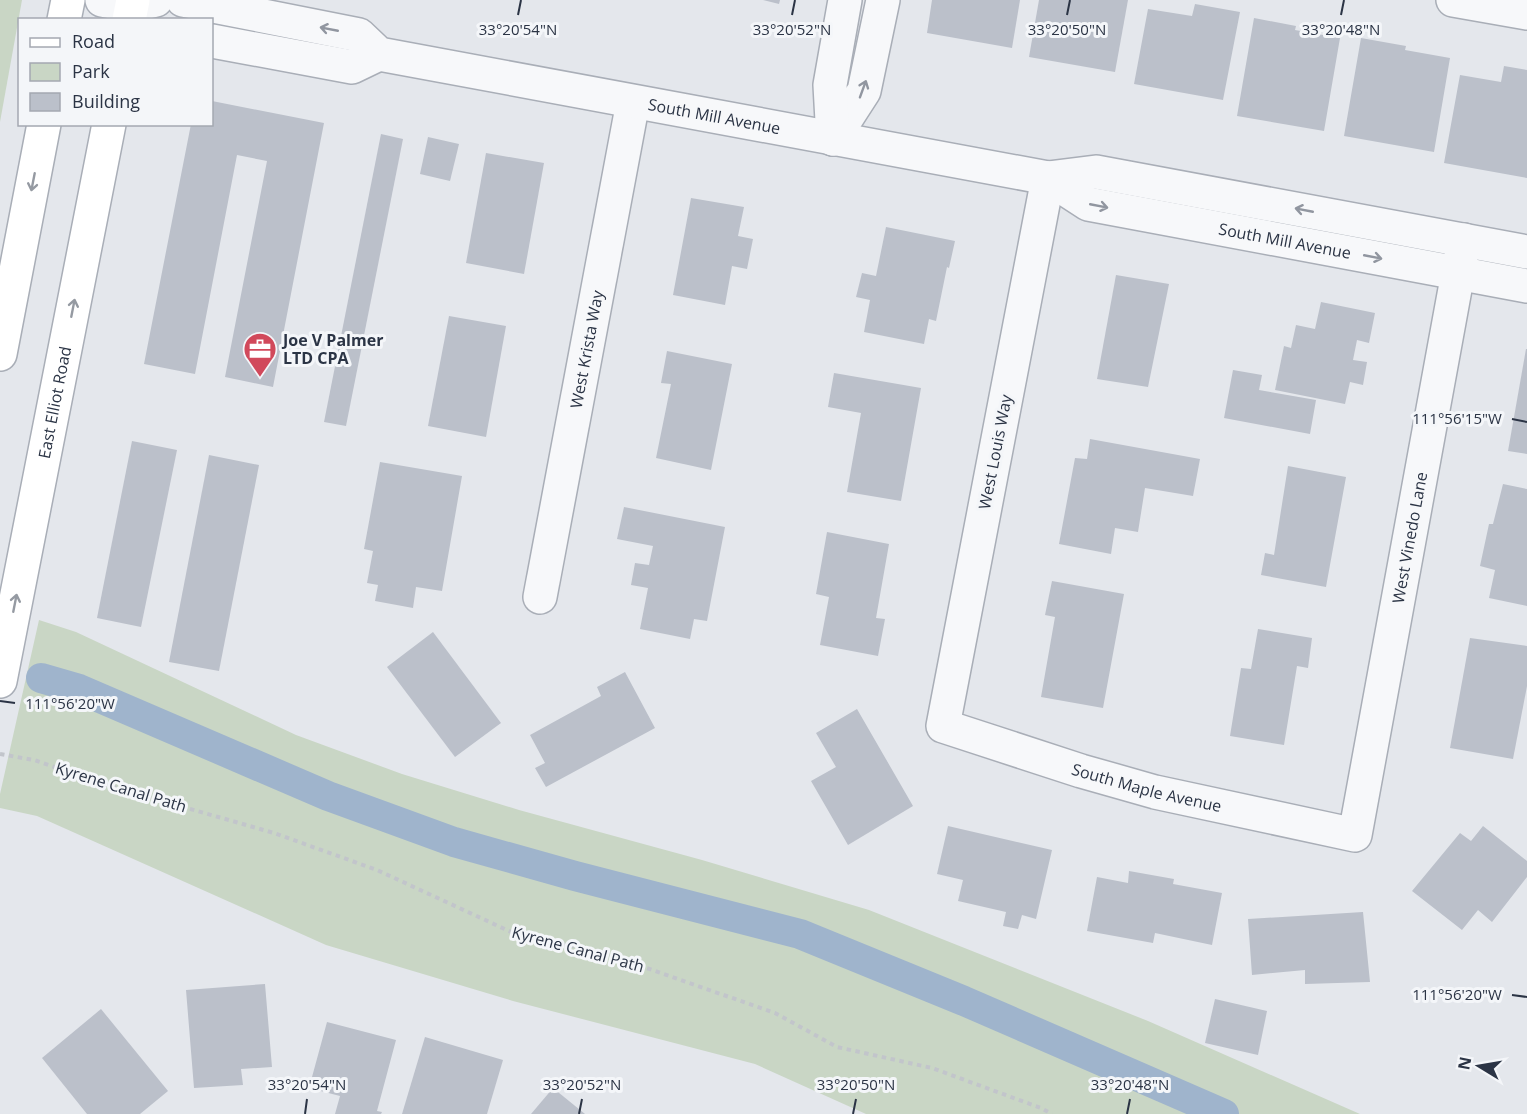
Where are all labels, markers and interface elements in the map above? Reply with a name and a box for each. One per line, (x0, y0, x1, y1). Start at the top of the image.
legend (18, 18, 213, 126)
text: 33°20'54"N (479, 19, 557, 39)
text: 33°20'52"N (753, 19, 831, 39)
text: 33°20'50"N (1028, 19, 1106, 39)
text: 33°20'48"N (1302, 19, 1380, 39)
one-way arrow (320, 23, 340, 34)
text: Road (72, 29, 115, 53)
text: Park (72, 59, 110, 83)
one-way arrow (859, 81, 870, 99)
text: Building (72, 89, 140, 113)
street label: South Mill Avenue (646, 93, 782, 139)
one-way arrow (27, 172, 38, 191)
one-way arrow (1088, 201, 1108, 212)
one-way arrow (1295, 204, 1315, 215)
street label: South Mill Avenue (1217, 218, 1353, 264)
one-way arrow (1363, 252, 1382, 263)
street label: West Krista Way (565, 288, 609, 410)
one-way arrow (68, 299, 79, 319)
place label: Joe V Palmer LTD CPA (281, 329, 383, 369)
office icon: Joe V Palmer LTD CPA (242, 331, 278, 378)
street label: East Elliot Road (33, 344, 76, 460)
street label: West Louis Way (973, 392, 1017, 511)
text: 111°56'15"W (1412, 408, 1502, 428)
street label: West Vinedo Lane (1387, 470, 1432, 605)
one-way arrow (10, 594, 21, 613)
text: 111°56'20"W (25, 693, 115, 713)
street label: Kyrene Canal Path (53, 757, 189, 817)
street label: South Maple Avenue (1069, 758, 1224, 817)
street label: Kyrene Canal Path (509, 921, 647, 977)
text: 111°56'20"W (1412, 984, 1502, 1004)
north arrow (1449, 1036, 1509, 1096)
text: N (1452, 1055, 1476, 1072)
text: 33°20'54"N (268, 1074, 346, 1094)
text: 33°20'52"N (543, 1074, 621, 1094)
text: 33°20'50"N (817, 1074, 895, 1094)
text: 33°20'48"N (1091, 1074, 1169, 1094)

